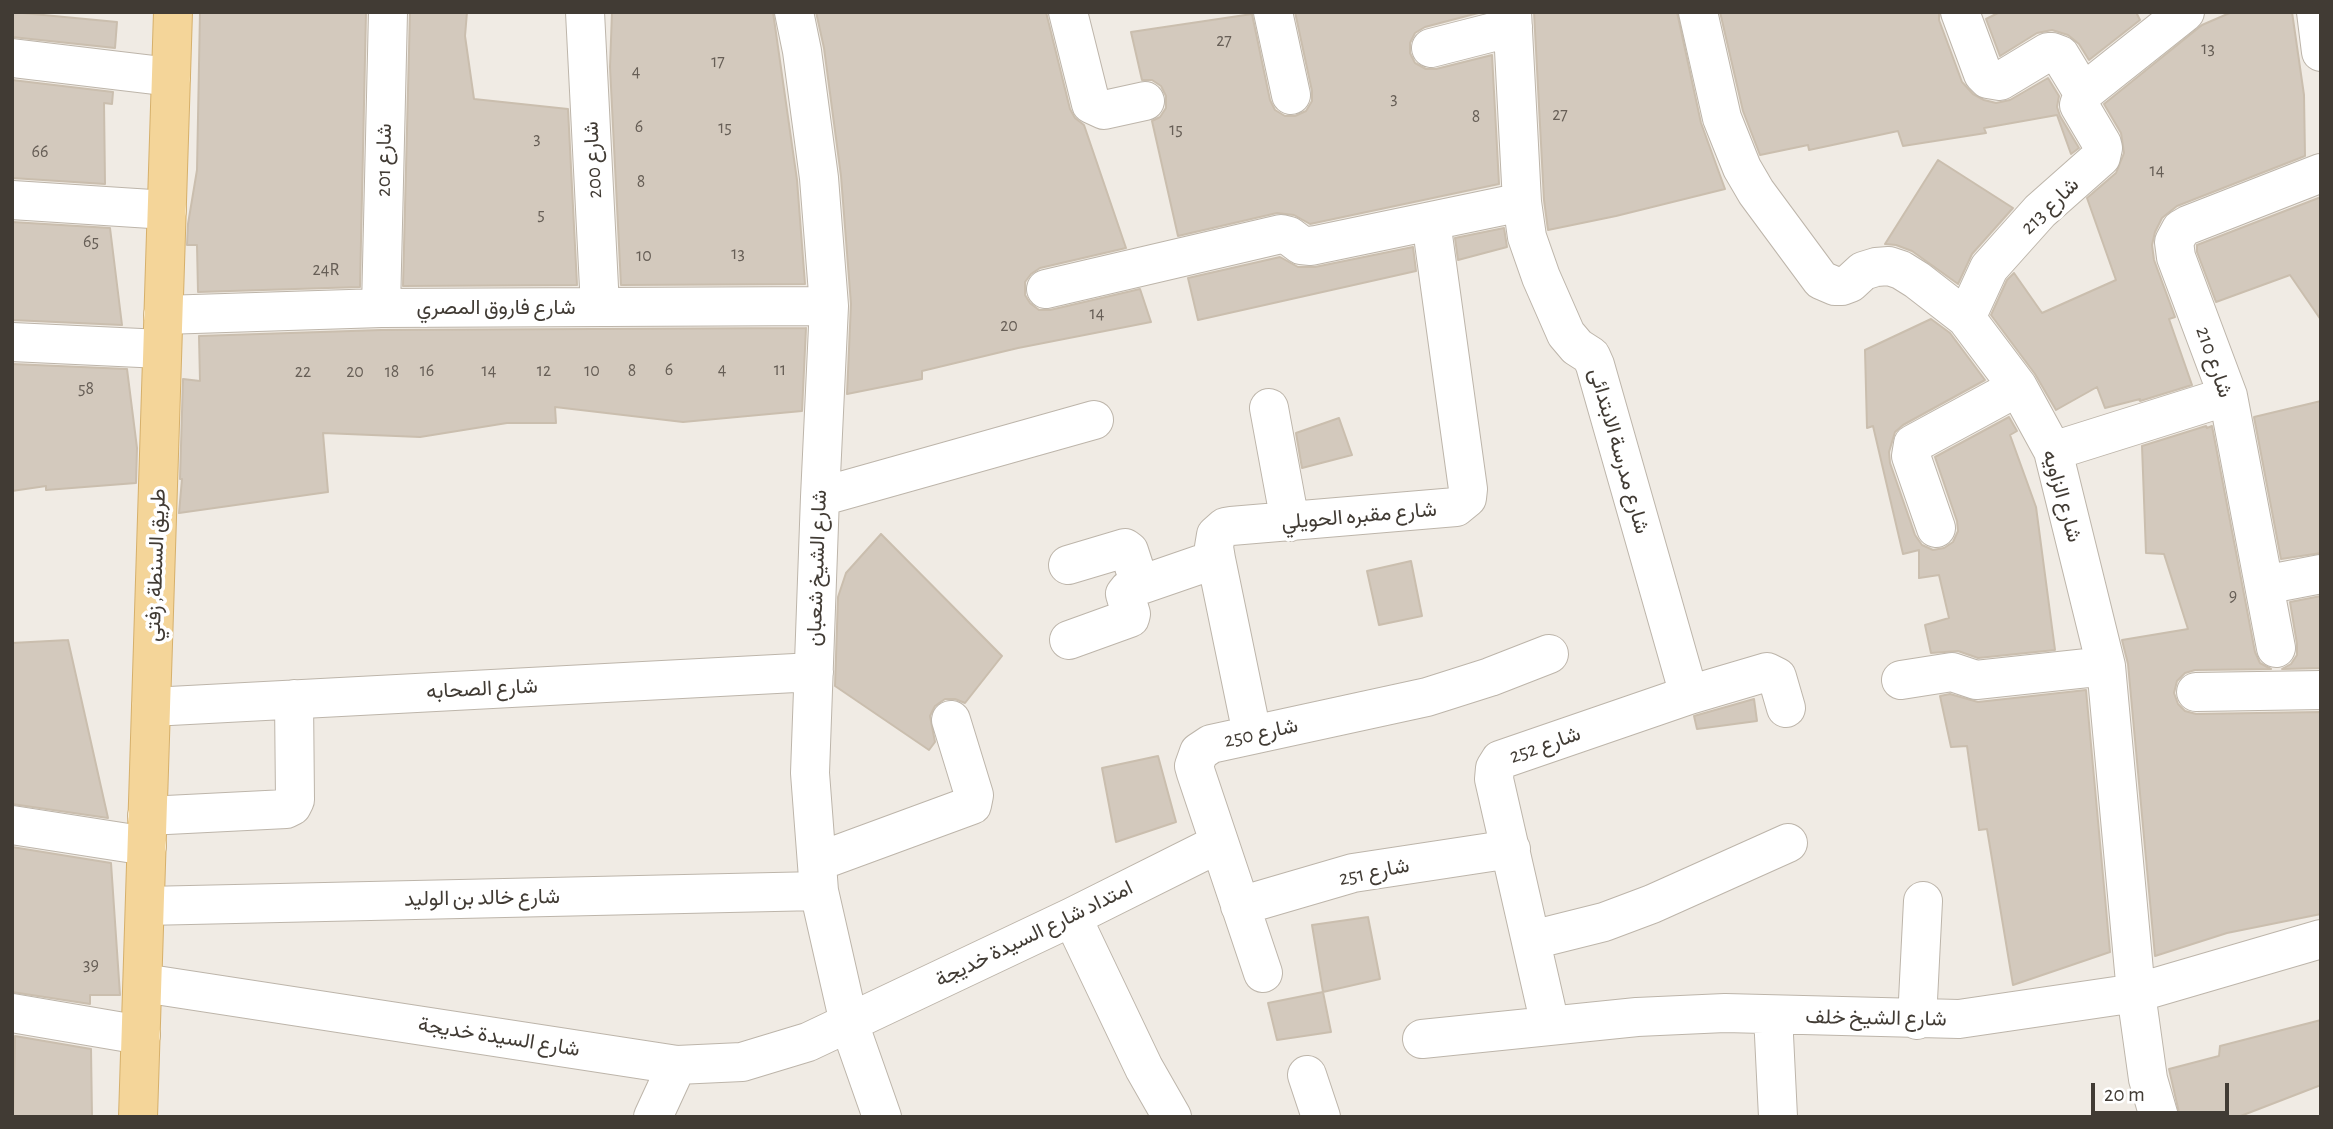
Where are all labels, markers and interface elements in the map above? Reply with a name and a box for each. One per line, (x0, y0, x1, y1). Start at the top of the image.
house number: 27 (1216, 30, 1232, 52)
house number: 13 (2201, 38, 2215, 60)
house number: 17 (711, 51, 725, 73)
house number: 4 (632, 61, 640, 83)
house number: 3 (1390, 88, 1398, 110)
house number: 27 (1552, 104, 1568, 126)
house number: 8 (1472, 106, 1480, 128)
house number: 6 (635, 116, 643, 138)
house number: 15 (718, 117, 732, 139)
house number: 15 (1169, 119, 1183, 141)
street label: شارع 200 (578, 121, 608, 199)
street label: شارع 201 (371, 123, 397, 197)
house number: 3 (533, 128, 541, 150)
house number: 66 (32, 141, 48, 163)
house number: 14 (2150, 160, 2164, 182)
house number: 8 (637, 171, 645, 193)
street label: شارع 213 (2016, 172, 2084, 240)
house number: 5 (537, 204, 545, 226)
house number: 65 (83, 231, 99, 253)
house number: 13 (731, 243, 745, 265)
house number: 10 (636, 245, 652, 267)
house number: 24R (313, 259, 339, 281)
street label: شارع فاروق المصري (417, 295, 575, 321)
house number: 14 (1090, 303, 1104, 325)
house number: 20 (1000, 315, 1018, 337)
street label: شارع 210 (2190, 323, 2238, 401)
house number: 6 (665, 359, 673, 381)
house number: 4 (718, 359, 726, 381)
house number: 11 (774, 359, 786, 381)
house number: 16 (420, 360, 434, 382)
house number: 14 (482, 360, 496, 382)
house number: 12 (537, 360, 551, 382)
house number: 10 (584, 360, 600, 382)
house number: 8 (628, 360, 636, 382)
house number: 22 (295, 361, 311, 383)
house number: 20 (346, 361, 364, 383)
house number: 18 (385, 361, 399, 383)
street label: شارع مدرسة الابتدائى (1583, 365, 1655, 537)
house number: 58 (78, 378, 94, 400)
street label: شارع الزاويه (2037, 447, 2087, 545)
street label: طريق السنطة, زفتي (141, 488, 171, 642)
street label: شارع الشيخ شعبان (802, 489, 832, 647)
street label: شارع مقبره الحويلي (1280, 497, 1438, 535)
house number: 9 (2229, 585, 2237, 607)
street label: شارع الصحابه (426, 673, 538, 705)
street label: شارع 250 (1222, 713, 1300, 753)
street label: شارع 252 (1506, 721, 1584, 769)
street label: شارع 251 (1337, 853, 1411, 891)
street label: امتداد شارع السيدة خديجة (931, 875, 1137, 993)
street label: شارع خالد بن الوليد (404, 884, 560, 912)
house number: 39 (83, 954, 99, 976)
street label: شارع الشيخ خلف (1805, 1004, 1947, 1032)
street label: شارع السيدة خديجة (416, 1012, 582, 1062)
scale bar (2095, 1070, 2233, 1114)
text: 20 m (2104, 1084, 2145, 1105)

